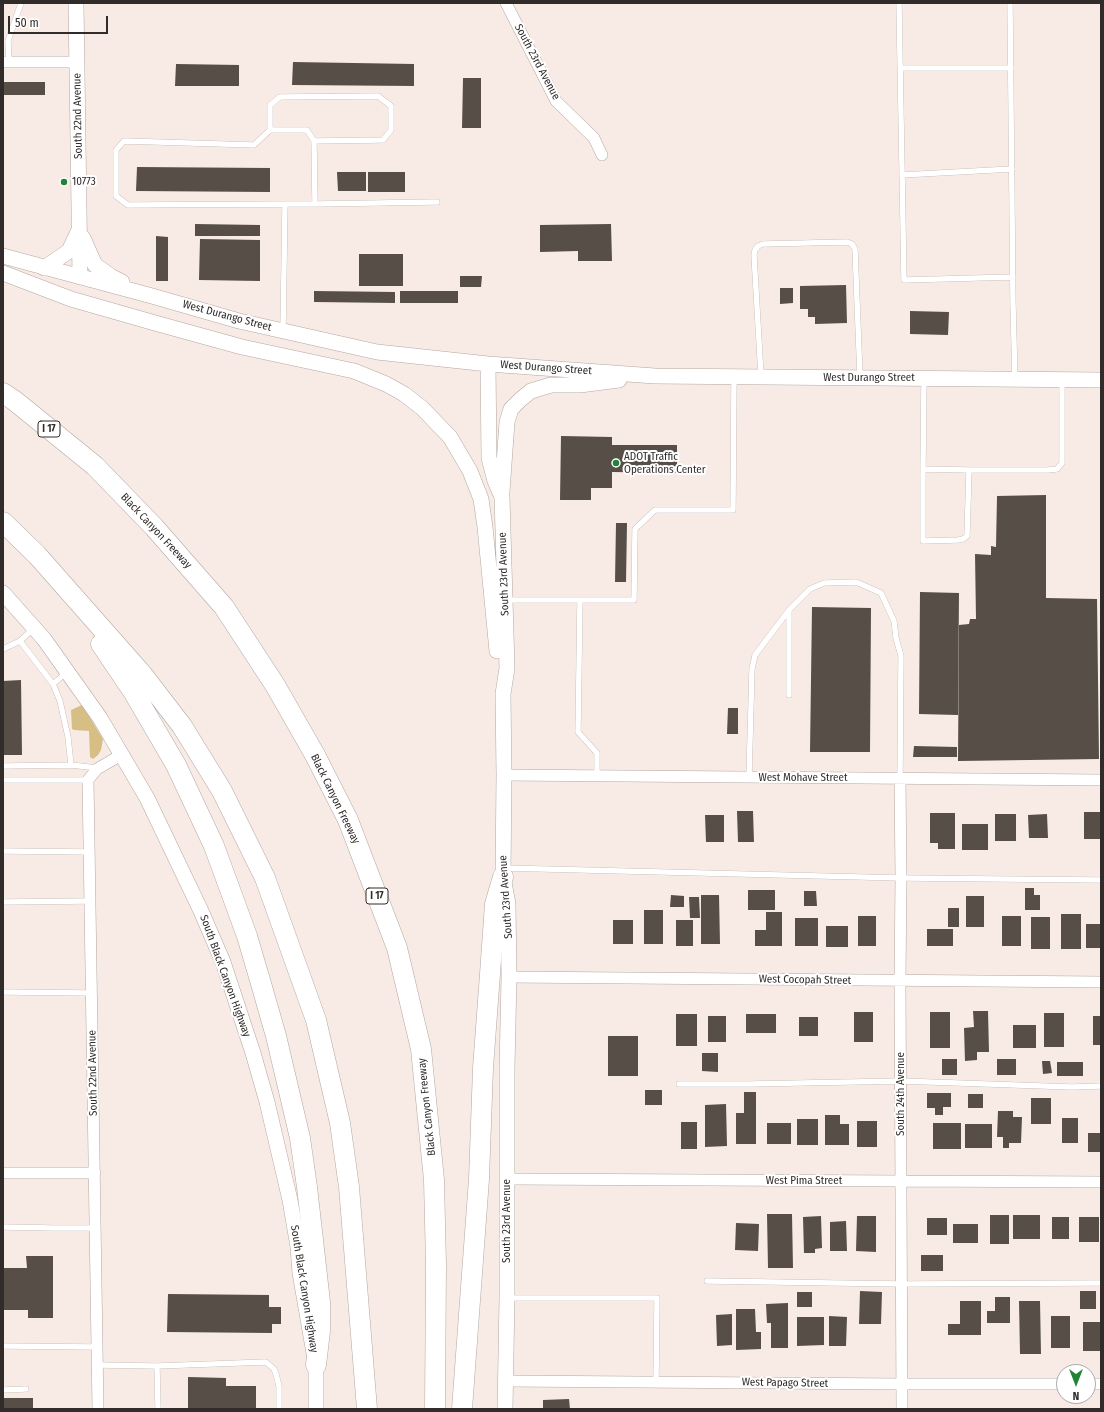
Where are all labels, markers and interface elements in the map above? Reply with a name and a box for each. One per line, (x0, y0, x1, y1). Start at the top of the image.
scale bar (10, 8, 110, 34)
text: 50 m (15, 16, 39, 30)
street label: South 23rd Avenue (511, 22, 563, 102)
street label: South 22nd Avenue (71, 73, 85, 159)
place label: 10773 (72, 175, 96, 189)
marker: 10773 (59, 177, 69, 187)
street label: West Durango Street (181, 298, 273, 334)
street label: West Durango Street (500, 358, 592, 378)
street label: West Durango Street (823, 371, 915, 385)
road number: I 17 (38, 421, 60, 437)
place label: ADOT Traffic Operations Center (624, 450, 706, 476)
marker: ADOT Traffic Operations Center (611, 458, 621, 468)
street label: Black Canyon Freeway (118, 491, 194, 571)
street label: South 23rd Avenue (496, 532, 512, 616)
street label: Black Canyon Freeway (308, 752, 362, 846)
street label: West Mohave Street (759, 771, 847, 785)
street label: South 23rd Avenue (496, 855, 516, 939)
road number: I 17 (366, 888, 388, 904)
street label: South Black Canyon Highway (197, 913, 253, 1039)
street label: West Cocopah Street (759, 973, 851, 987)
street label: South 22nd Avenue (86, 1030, 100, 1116)
street label: South 24th Avenue (894, 1052, 908, 1136)
street label: Black Canyon Freeway (415, 1057, 439, 1157)
street label: West Pima Street (766, 1174, 842, 1188)
street label: South 23rd Avenue (500, 1179, 514, 1263)
street label: South Black Canyon Highway (287, 1224, 321, 1354)
north arrow (1056, 1364, 1096, 1404)
street label: West Papago Street (742, 1376, 828, 1390)
text: N (1073, 1389, 1079, 1402)

